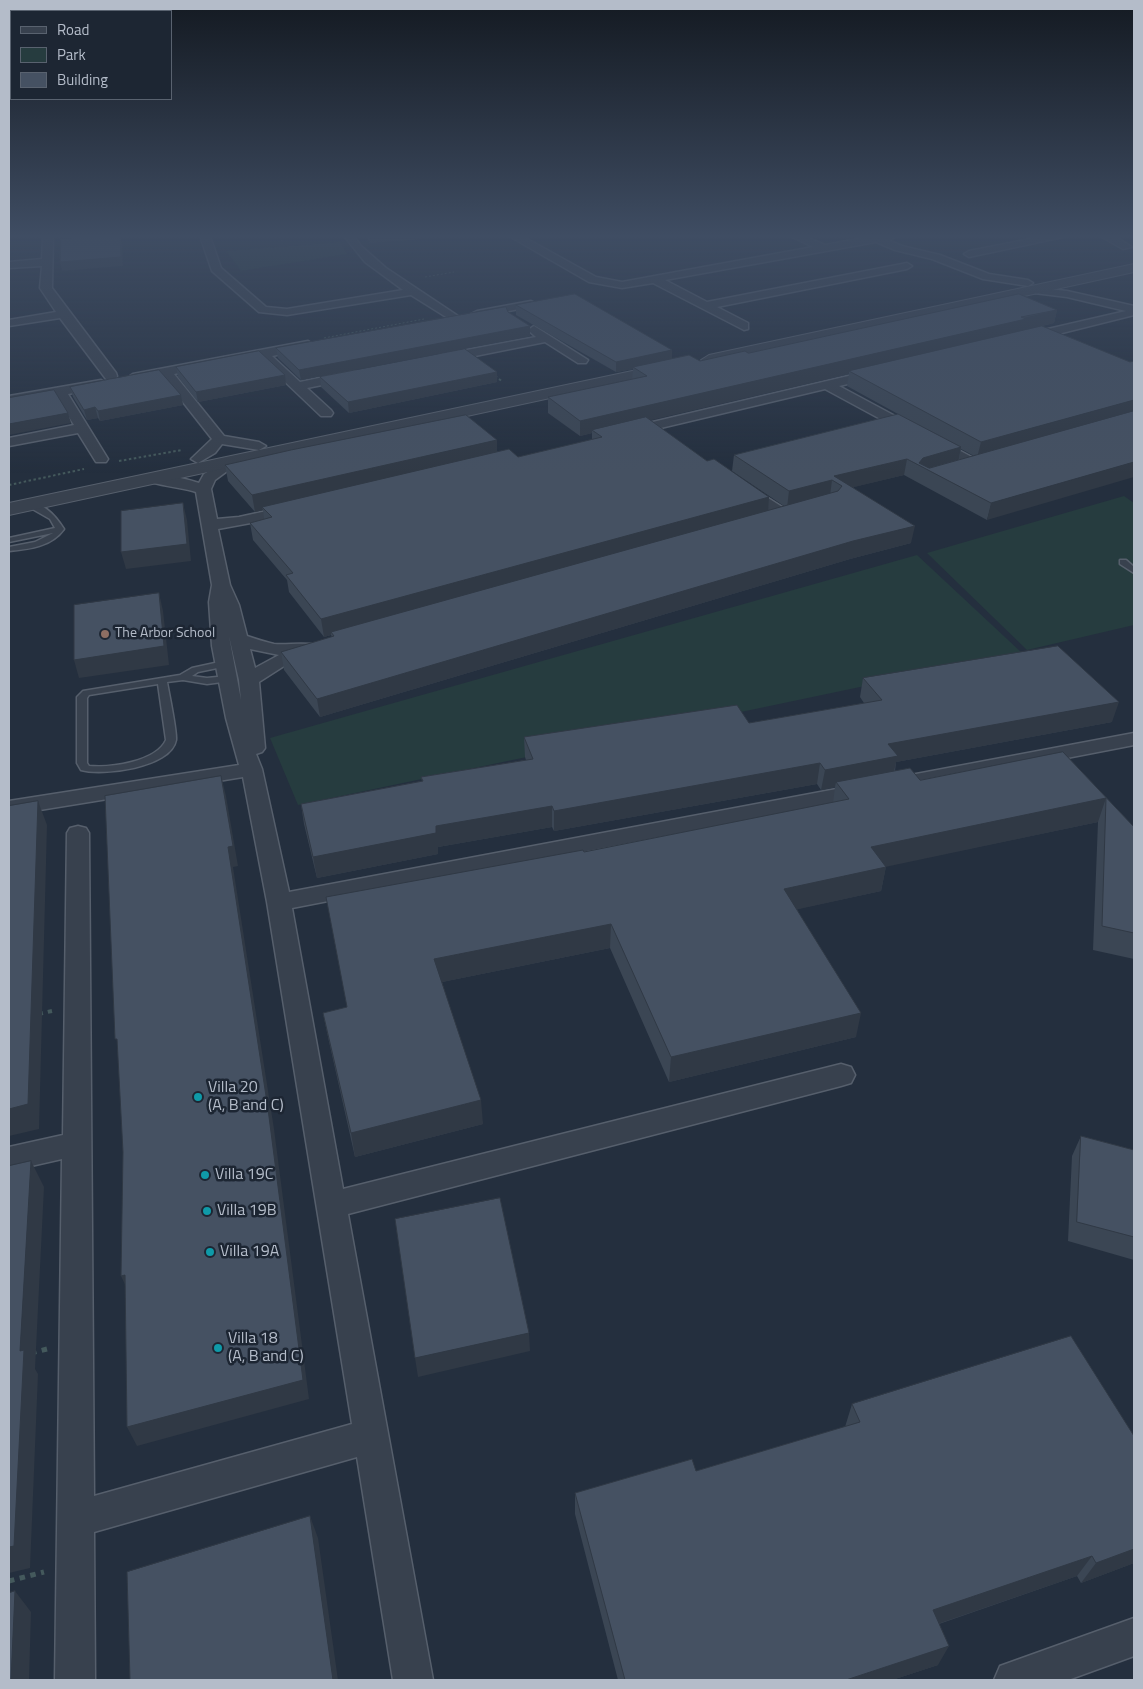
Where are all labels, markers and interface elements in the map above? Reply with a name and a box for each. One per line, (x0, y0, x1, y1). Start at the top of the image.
legend (10, 10, 172, 100)
text: Road (57, 18, 89, 41)
text: Park (57, 43, 86, 66)
text: Building (57, 68, 108, 91)
place label: The Arbor School (115, 626, 215, 642)
marker: The Arbor School (99, 628, 111, 640)
place label: Villa 20 (A, B and C) (208, 1078, 284, 1116)
marker: Villa 20 (A, B and C) (192, 1091, 204, 1103)
place label: Villa 19C (215, 1165, 273, 1185)
marker: Villa 19C (199, 1169, 211, 1181)
place label: Villa 19B (217, 1201, 277, 1221)
marker: Villa 19B (201, 1205, 213, 1217)
place label: Villa 19A (220, 1242, 279, 1262)
marker: Villa 19A (204, 1246, 216, 1258)
place label: Villa 18 (A, B and C) (228, 1329, 304, 1367)
marker: Villa 18 (A, B and C) (212, 1342, 224, 1354)

